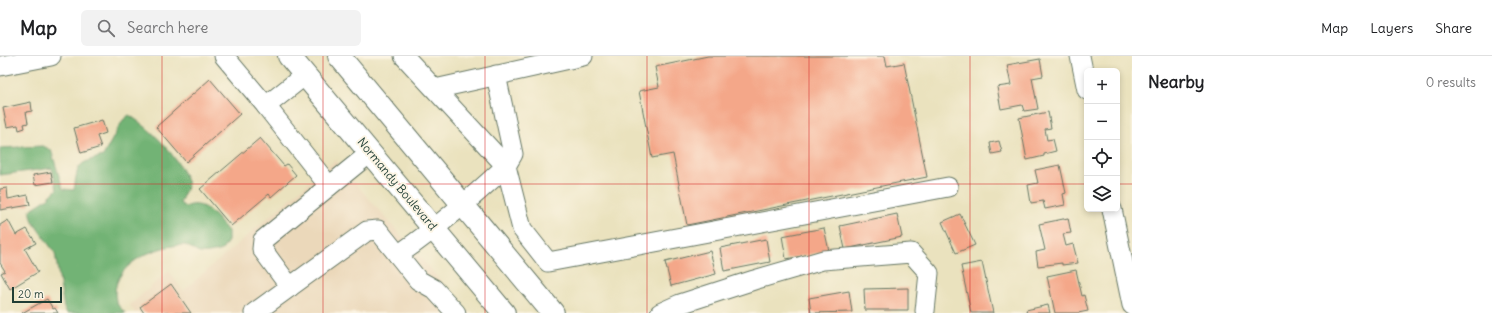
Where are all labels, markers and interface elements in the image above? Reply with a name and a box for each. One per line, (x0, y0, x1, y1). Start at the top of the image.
search box (81, 10, 361, 46)
text: Map (20, 16, 57, 40)
icon: search (95, 17, 117, 39)
text: Search here (127, 18, 208, 37)
text: Map (1321, 19, 1348, 37)
text: Layers (1370, 19, 1413, 37)
text: Share (1435, 19, 1472, 37)
map controls (1084, 68, 1120, 212)
button: + (1084, 68, 1120, 104)
text: Nearby (1148, 71, 1204, 93)
text: 0 results (1426, 74, 1476, 91)
button: − (1084, 104, 1120, 140)
street label: Normandy Boulevard (354, 134, 440, 233)
button: locate (1084, 140, 1120, 176)
button: layers (1084, 176, 1120, 212)
scale bar (12, 285, 62, 304)
text: 20 m (18, 287, 44, 301)

